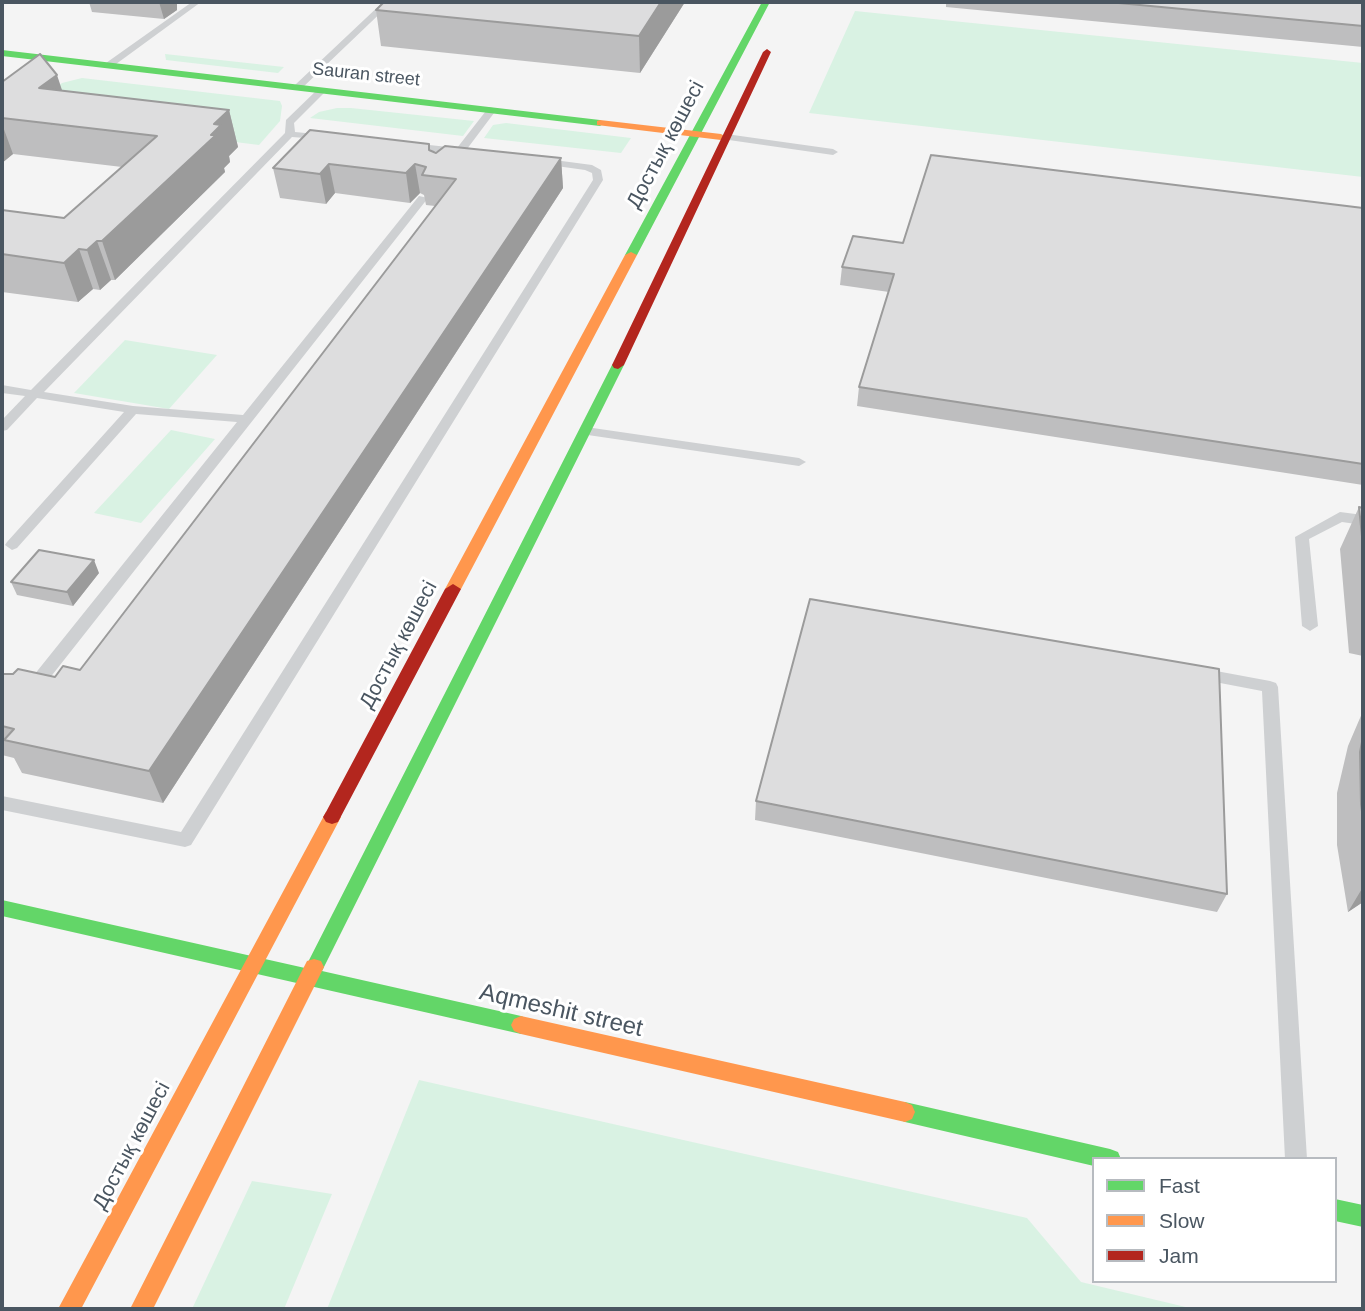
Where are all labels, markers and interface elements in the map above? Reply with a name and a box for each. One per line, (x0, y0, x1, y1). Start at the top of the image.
street label: Sauran street (311, 59, 421, 91)
street label: Достық көшесі (622, 77, 710, 213)
street label: Достық көшесі (355, 577, 443, 713)
street label: Aqmeshit street (477, 978, 645, 1044)
street label: Достық көшесі (88, 1078, 176, 1214)
legend (1092, 1157, 1337, 1283)
text: Fast (1159, 1174, 1200, 1197)
text: Slow (1159, 1209, 1205, 1232)
text: Jam (1159, 1244, 1199, 1267)

